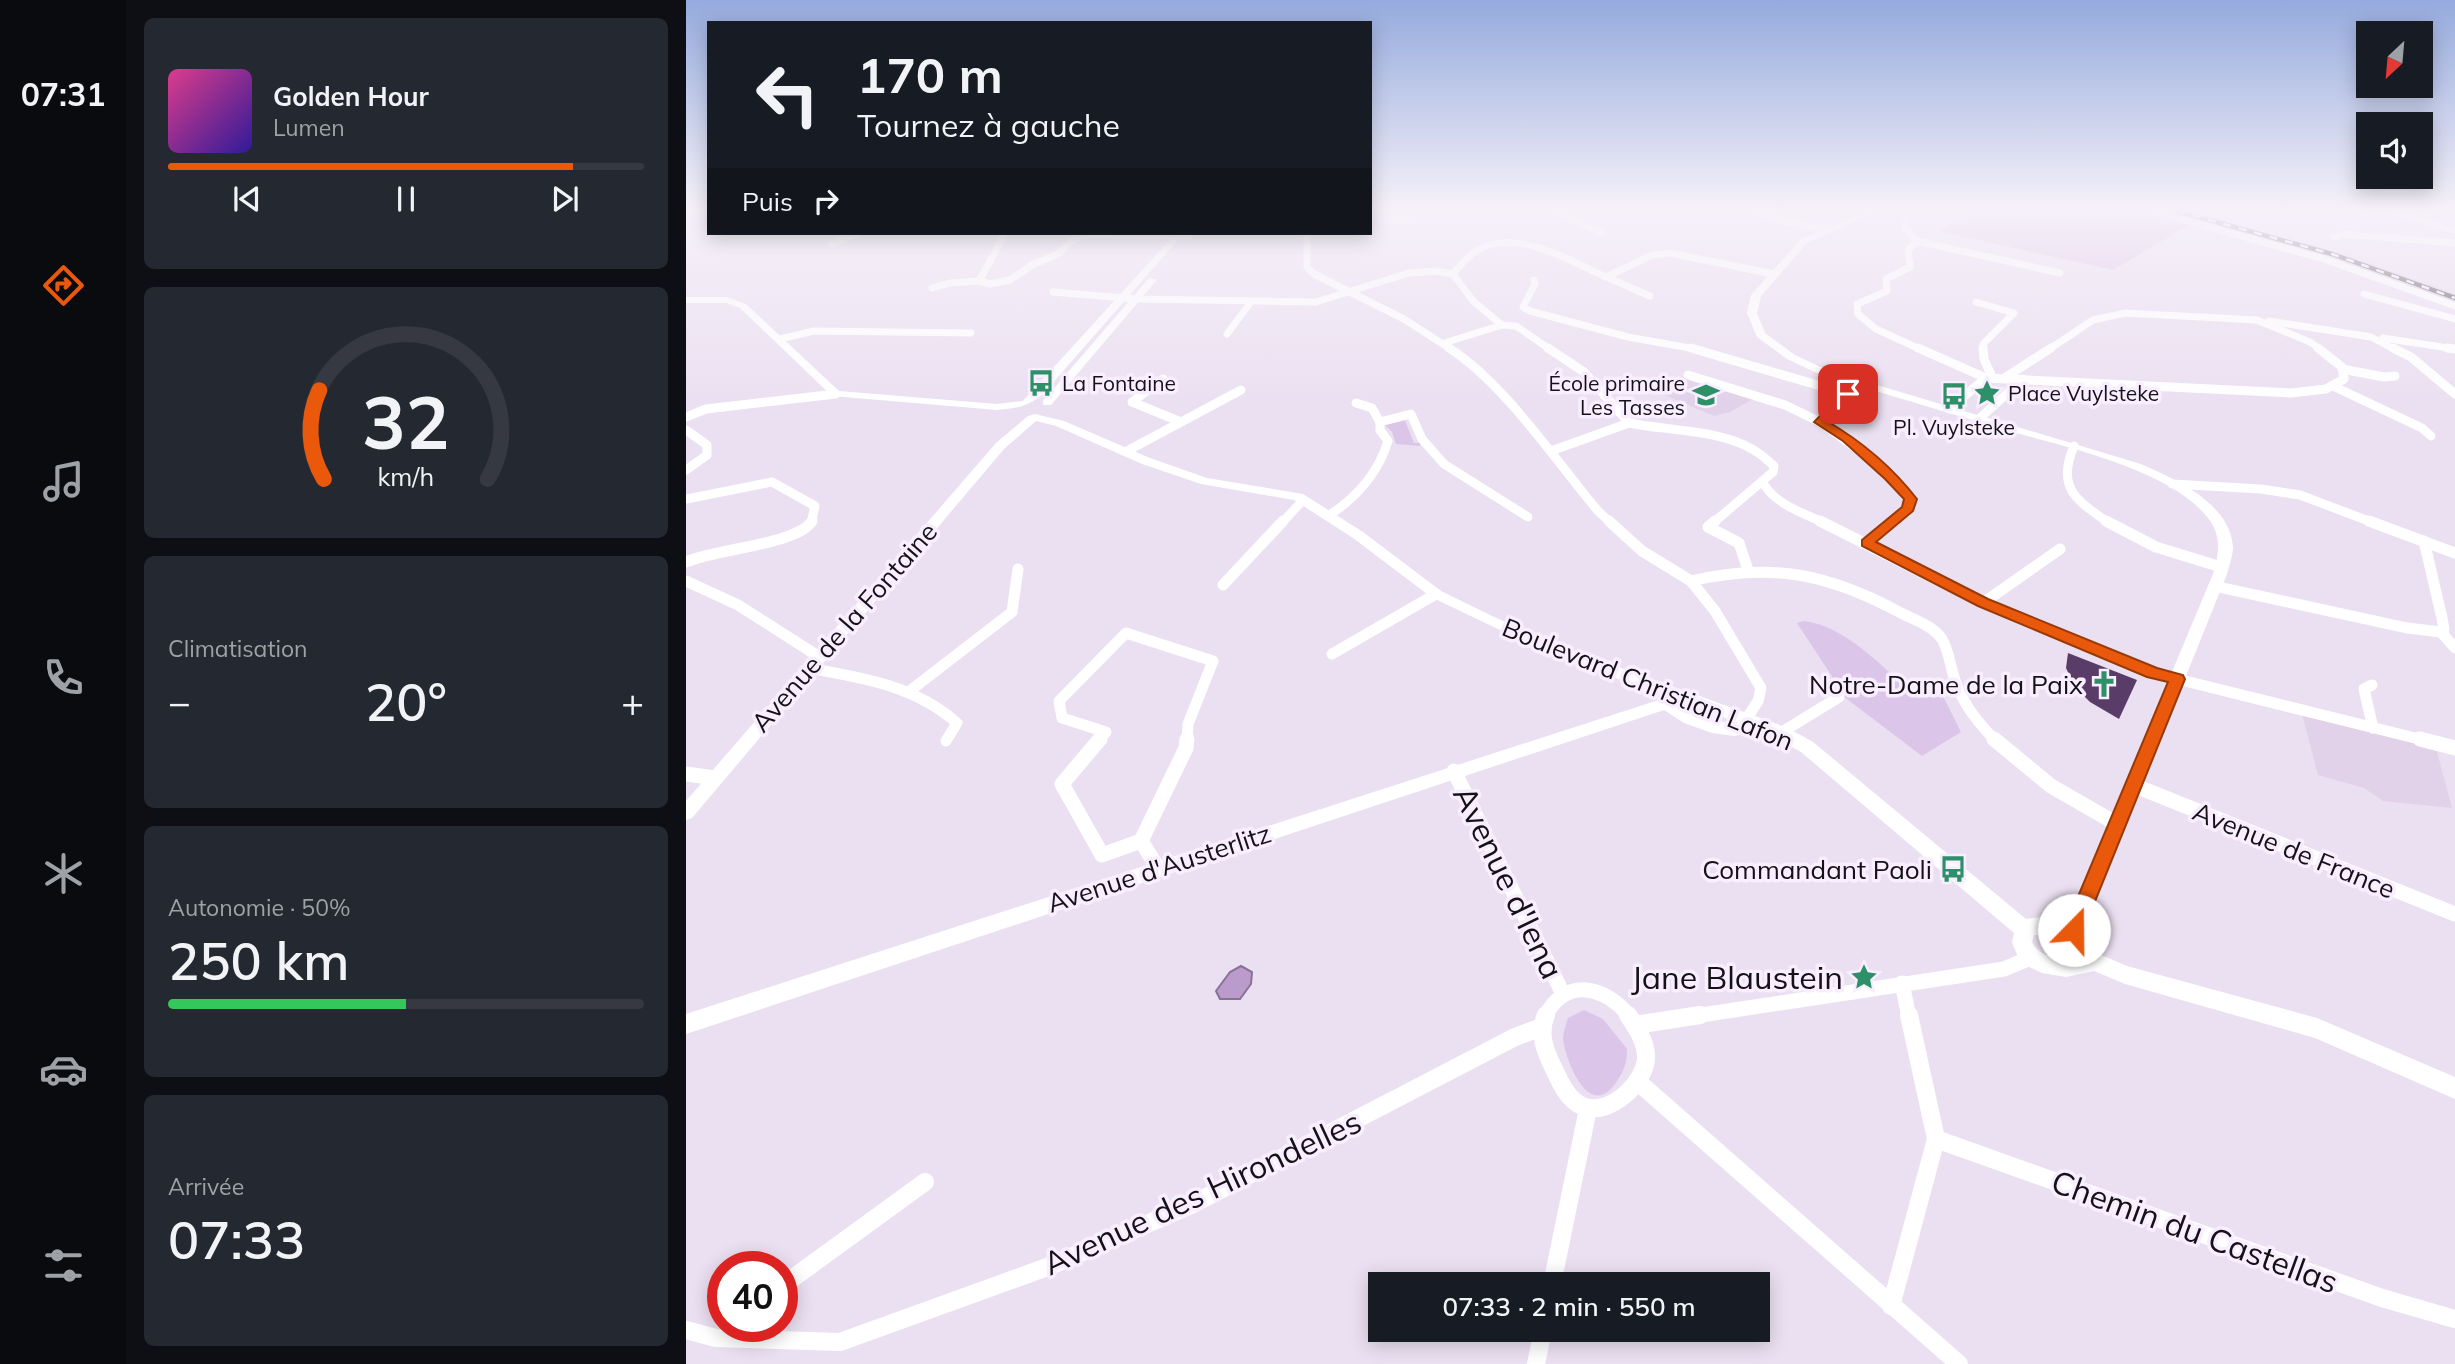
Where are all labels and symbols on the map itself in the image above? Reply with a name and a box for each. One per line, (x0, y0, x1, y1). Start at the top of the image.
north arrow (2356, 21, 2432, 98)
pin (1818, 364, 1878, 424)
bus stop icon: La Fontaine (1026, 368, 1056, 398)
place label: La Fontaine (1062, 370, 1176, 396)
place label: École primaire Les Tasses (1548, 370, 1685, 420)
place icon: Place Vuylsteke (1972, 378, 2002, 408)
school or university icon: École primaire Les Tasses (1691, 380, 1721, 410)
place label: Place Vuylsteke (2008, 380, 2159, 406)
bus stop icon: Pl. Vuylsteke (1939, 381, 1969, 411)
place label: Pl. Vuylsteke (1893, 414, 2015, 440)
street label: Avenue de la Fontaine (744, 515, 944, 739)
street label: Boulevard Christian Lafon (1498, 610, 1798, 758)
place label: Notre-Dame de la Paix (1809, 668, 2083, 701)
church icon: Notre-Dame de la Paix (2089, 669, 2119, 699)
street label: Avenue d'Iena (1445, 779, 1573, 985)
street label: Avenue de France (2188, 794, 2400, 906)
street label: Avenue d'Austerlitz (1043, 816, 1275, 920)
place label: Commandant Paoli (1702, 853, 1932, 886)
bus stop icon: Commandant Paoli (1938, 854, 1968, 884)
position arrow (2037, 893, 2111, 967)
place label: Jane Blaustein (1631, 957, 1843, 997)
place icon: Jane Blaustein (1849, 962, 1879, 992)
street label: Avenue des Hirondelles (1037, 1101, 1367, 1283)
street label: Chemin du Castellas (2046, 1161, 2344, 1301)
speed limit sign: 40 (707, 1251, 798, 1342)

